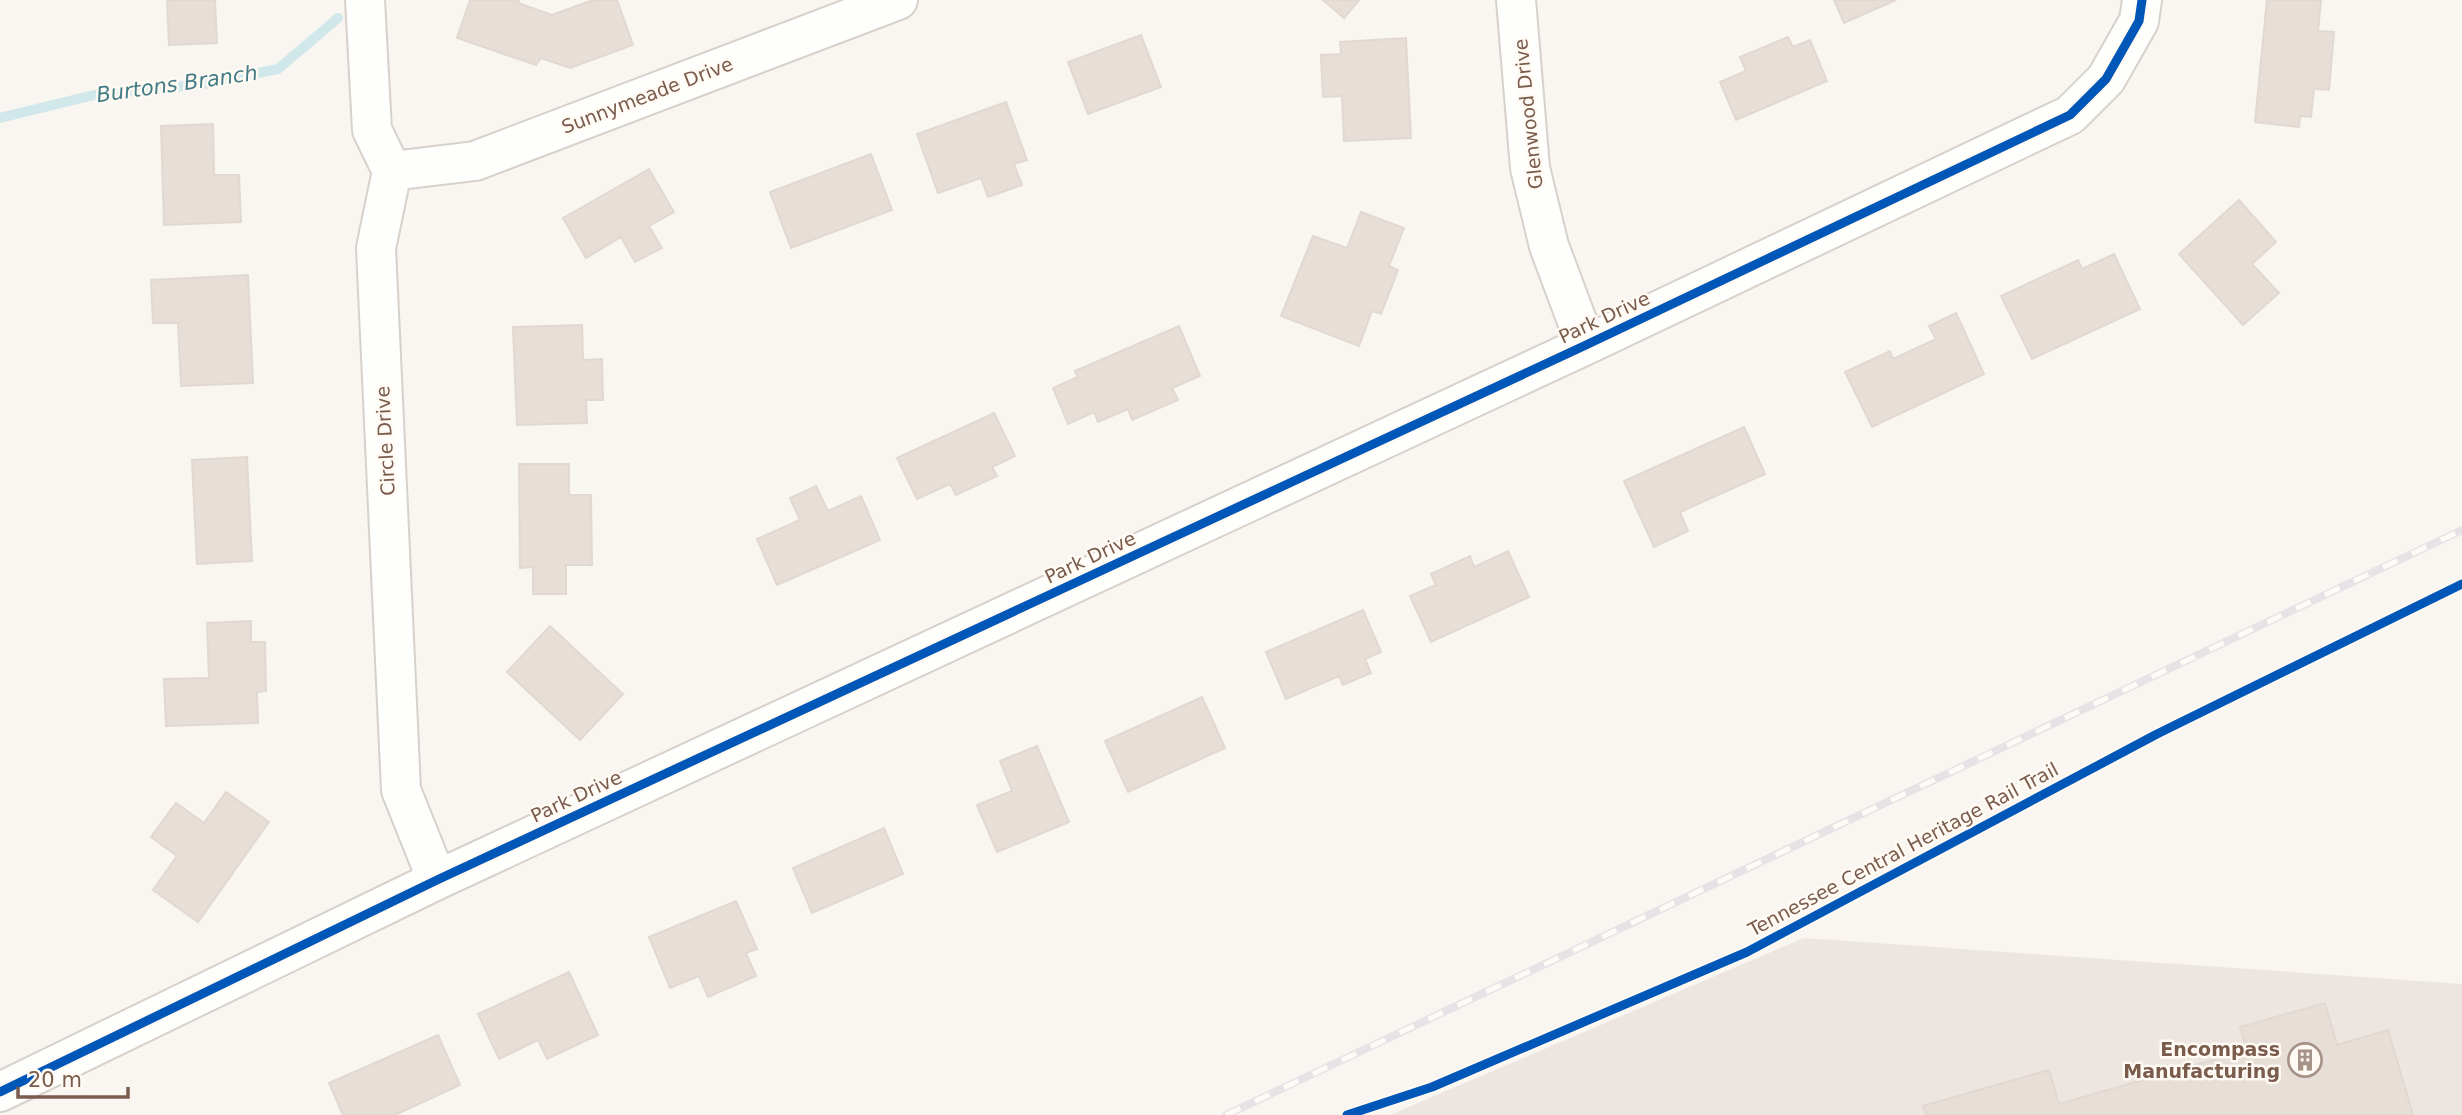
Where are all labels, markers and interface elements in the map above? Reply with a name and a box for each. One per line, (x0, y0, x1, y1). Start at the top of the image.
street label: Glenwood Drive (1509, 38, 1547, 190)
street label: Sunnymeade Drive (558, 52, 736, 138)
water label: Burtons Branch (95, 61, 259, 107)
street label: Park Drive (1555, 286, 1653, 348)
street label: Circle Drive (371, 385, 399, 497)
street label: Park Drive (1041, 526, 1139, 588)
street label: Tennessee Central Heritage Rail Trail (1743, 758, 2062, 941)
street label: Park Drive (527, 765, 625, 827)
place label: Encompass Manufacturing (2123, 1038, 2280, 1082)
building icon: Encompass Manufacturing (2286, 1041, 2324, 1079)
scale bar (18, 1056, 128, 1100)
text: 20 m (28, 1068, 82, 1092)

